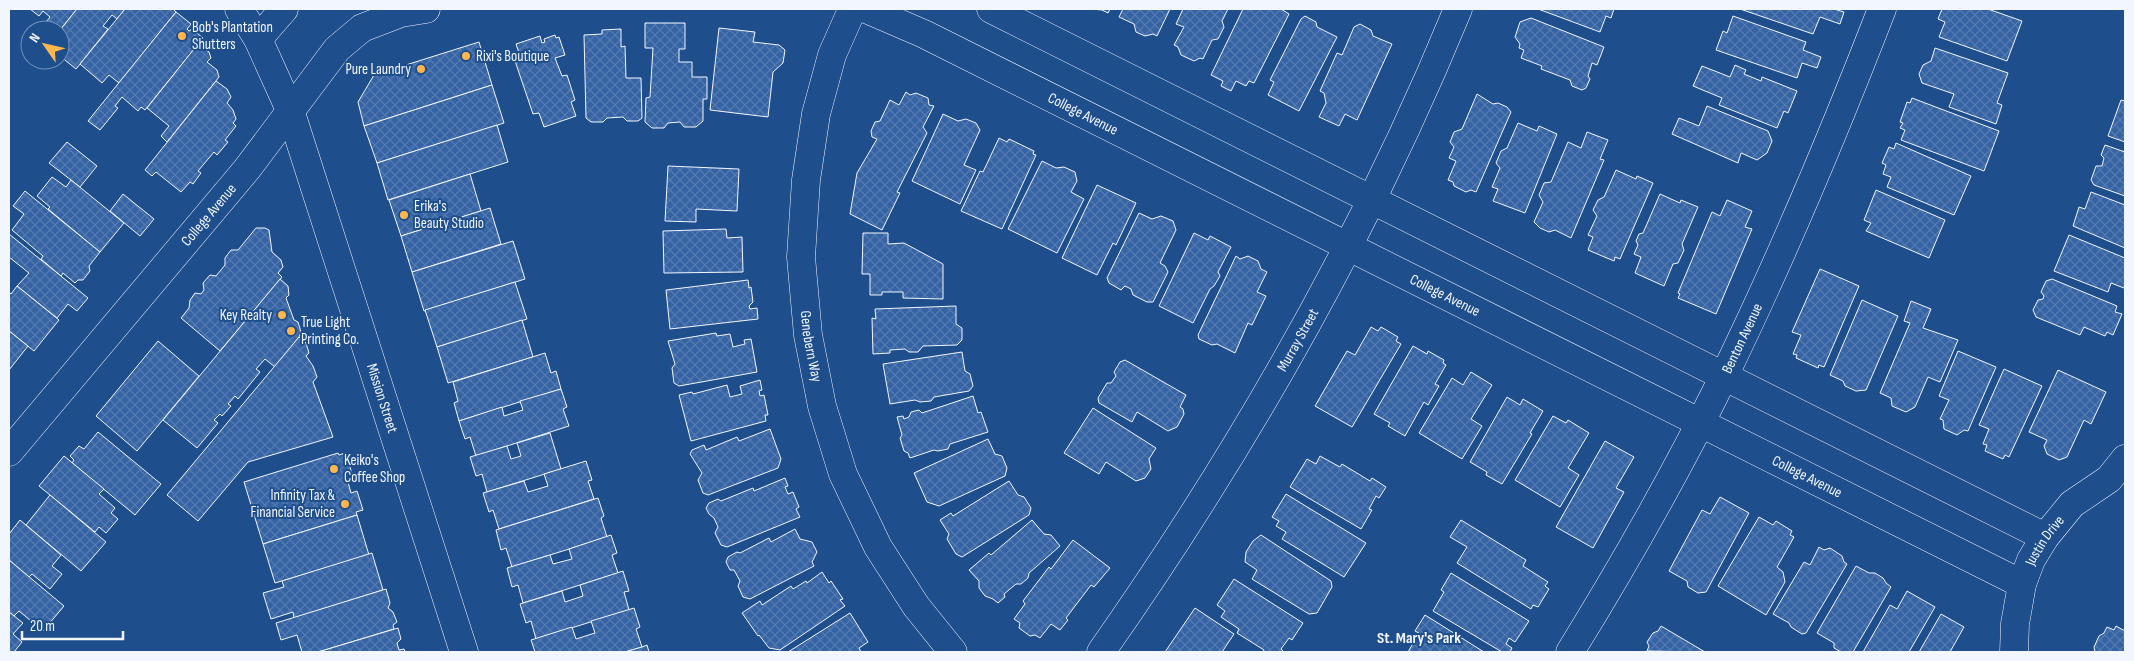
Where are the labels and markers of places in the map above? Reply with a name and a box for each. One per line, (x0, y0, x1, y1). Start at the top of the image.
place label: Bob's Plantation Shutters (192, 18, 273, 54)
marker: Bob's Plantation Shutters (176, 30, 188, 42)
place label: Rixi's Boutique (476, 47, 549, 66)
marker: Rixi's Boutique (460, 50, 472, 62)
place label: Pure Laundry (345, 60, 411, 79)
marker: Pure Laundry (415, 63, 427, 75)
place label: Erika's Beauty Studio (414, 197, 484, 233)
marker: Erika's Beauty Studio (398, 209, 410, 221)
place label: Key Realty (220, 306, 272, 325)
marker: Key Realty (276, 309, 288, 321)
place label: True Light Printing Co. (301, 313, 359, 349)
marker: True Light Printing Co. (285, 325, 297, 337)
place label: Keiko's Coffee Shop (344, 451, 405, 487)
marker: Keiko's Coffee Shop (328, 463, 340, 475)
place label: Infinity Tax & Financial Service (251, 486, 335, 522)
marker: Infinity Tax & Financial Service (339, 498, 351, 510)

